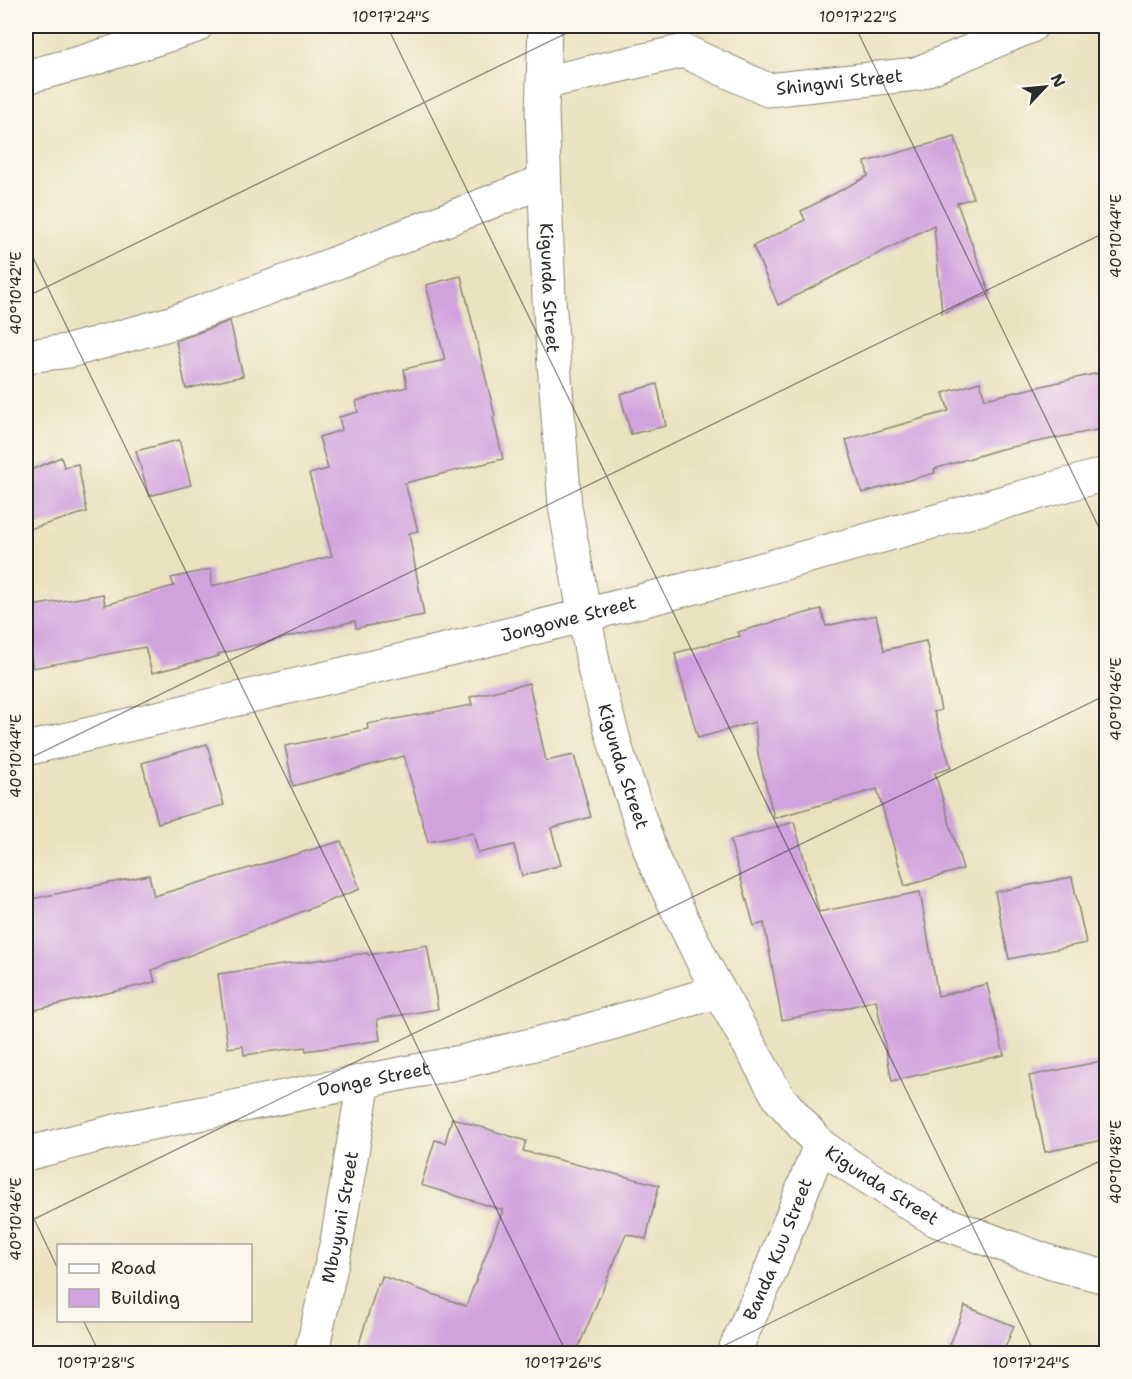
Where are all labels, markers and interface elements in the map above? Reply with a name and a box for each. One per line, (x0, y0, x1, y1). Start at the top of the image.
text: 10°17'24"S (352, 7, 430, 27)
text: 10°17'22"S (819, 7, 897, 27)
north arrow (1015, 57, 1075, 117)
street label: Shingwi Street (775, 64, 904, 101)
text: N (1046, 70, 1070, 91)
text: 40°10'44"E (1106, 194, 1126, 278)
street label: Kigunda Street (534, 222, 565, 354)
text: 40°10'42"E (6, 251, 26, 335)
street label: Jongowe Street (498, 590, 639, 648)
text: 40°10'46"E (1106, 657, 1126, 741)
street label: Kigunda Street (592, 701, 654, 832)
text: 40°10'44"E (6, 714, 26, 798)
street label: Donge Street (316, 1056, 432, 1102)
text: 40°10'48"E (1106, 1120, 1126, 1204)
street label: Kigunda Street (820, 1140, 943, 1231)
street label: Mbuyuni Street (316, 1149, 364, 1286)
street label: Banda Kuu Street (738, 1174, 818, 1324)
text: 40°10'46"E (6, 1177, 26, 1261)
legend (57, 1244, 252, 1322)
text: Road (111, 1256, 156, 1280)
text: Building (111, 1286, 180, 1310)
text: 10°17'28"S (57, 1353, 135, 1373)
text: 10°17'26"S (525, 1353, 602, 1373)
text: 10°17'24"S (992, 1353, 1070, 1373)

